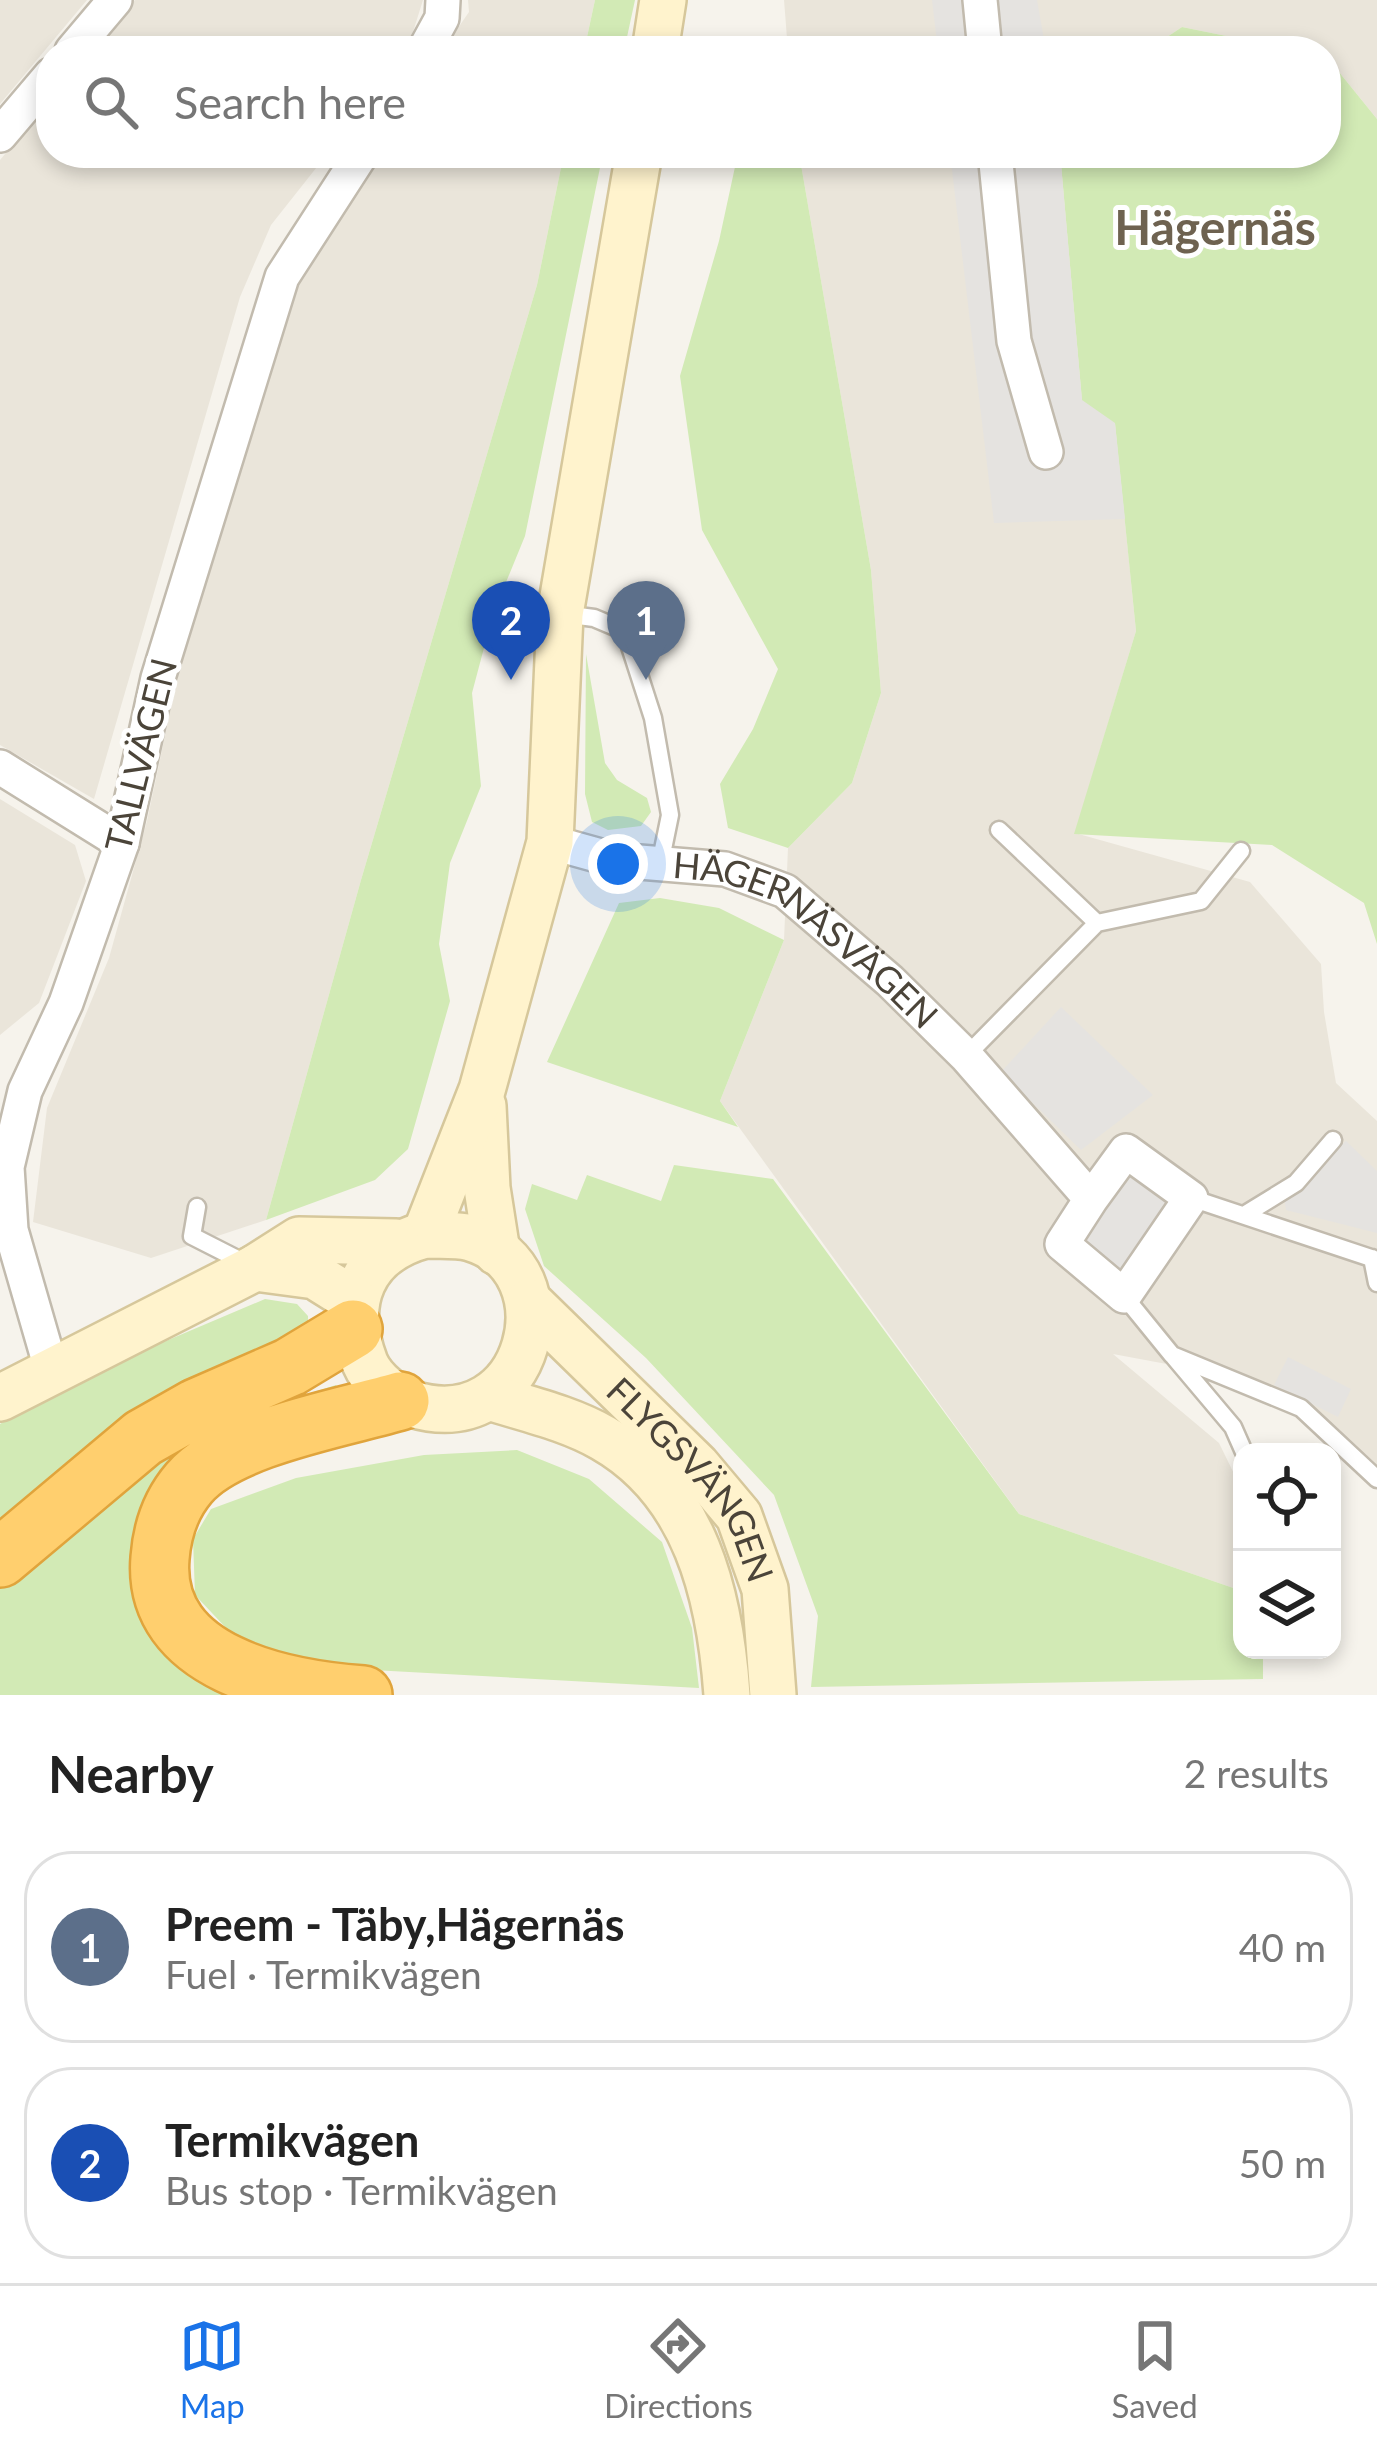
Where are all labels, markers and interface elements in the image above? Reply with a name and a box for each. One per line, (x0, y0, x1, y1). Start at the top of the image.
search box (36, 36, 1341, 168)
icon: search (78, 69, 144, 135)
text: Search here (174, 75, 406, 129)
district label: Hägernäs (1114, 198, 1316, 255)
pin: 2 (472, 581, 550, 680)
pin: 1 (607, 581, 685, 680)
street label: TALLVÄGEN (95, 654, 185, 856)
your location (588, 834, 648, 894)
street label: HÄGERNÄSVÄGEN (671, 842, 948, 1037)
street label: FLYGSVÄNGEN (598, 1368, 784, 1587)
map controls (1233, 1443, 1341, 1659)
button: locate (1233, 1443, 1341, 1551)
button: layers (1233, 1551, 1341, 1659)
text: Nearby (48, 1743, 214, 1804)
text: 2 results (1184, 1750, 1329, 1796)
text: Preem - Täby,Hägernäs (165, 1897, 625, 1951)
text: 1 (79, 1924, 101, 1970)
text: 40 m (1239, 1924, 1326, 1970)
text: Fuel · Termikvägen (165, 1951, 482, 1997)
text: Termikvägen (165, 2113, 419, 2167)
text: 2 (79, 2140, 101, 2186)
text: 50 m (1239, 2140, 1326, 2186)
text: Bus stop · Termikvägen (165, 2167, 558, 2213)
tab: Map (179, 2313, 245, 2425)
tab: Directions (604, 2313, 753, 2425)
tab: Saved (1111, 2313, 1198, 2425)

